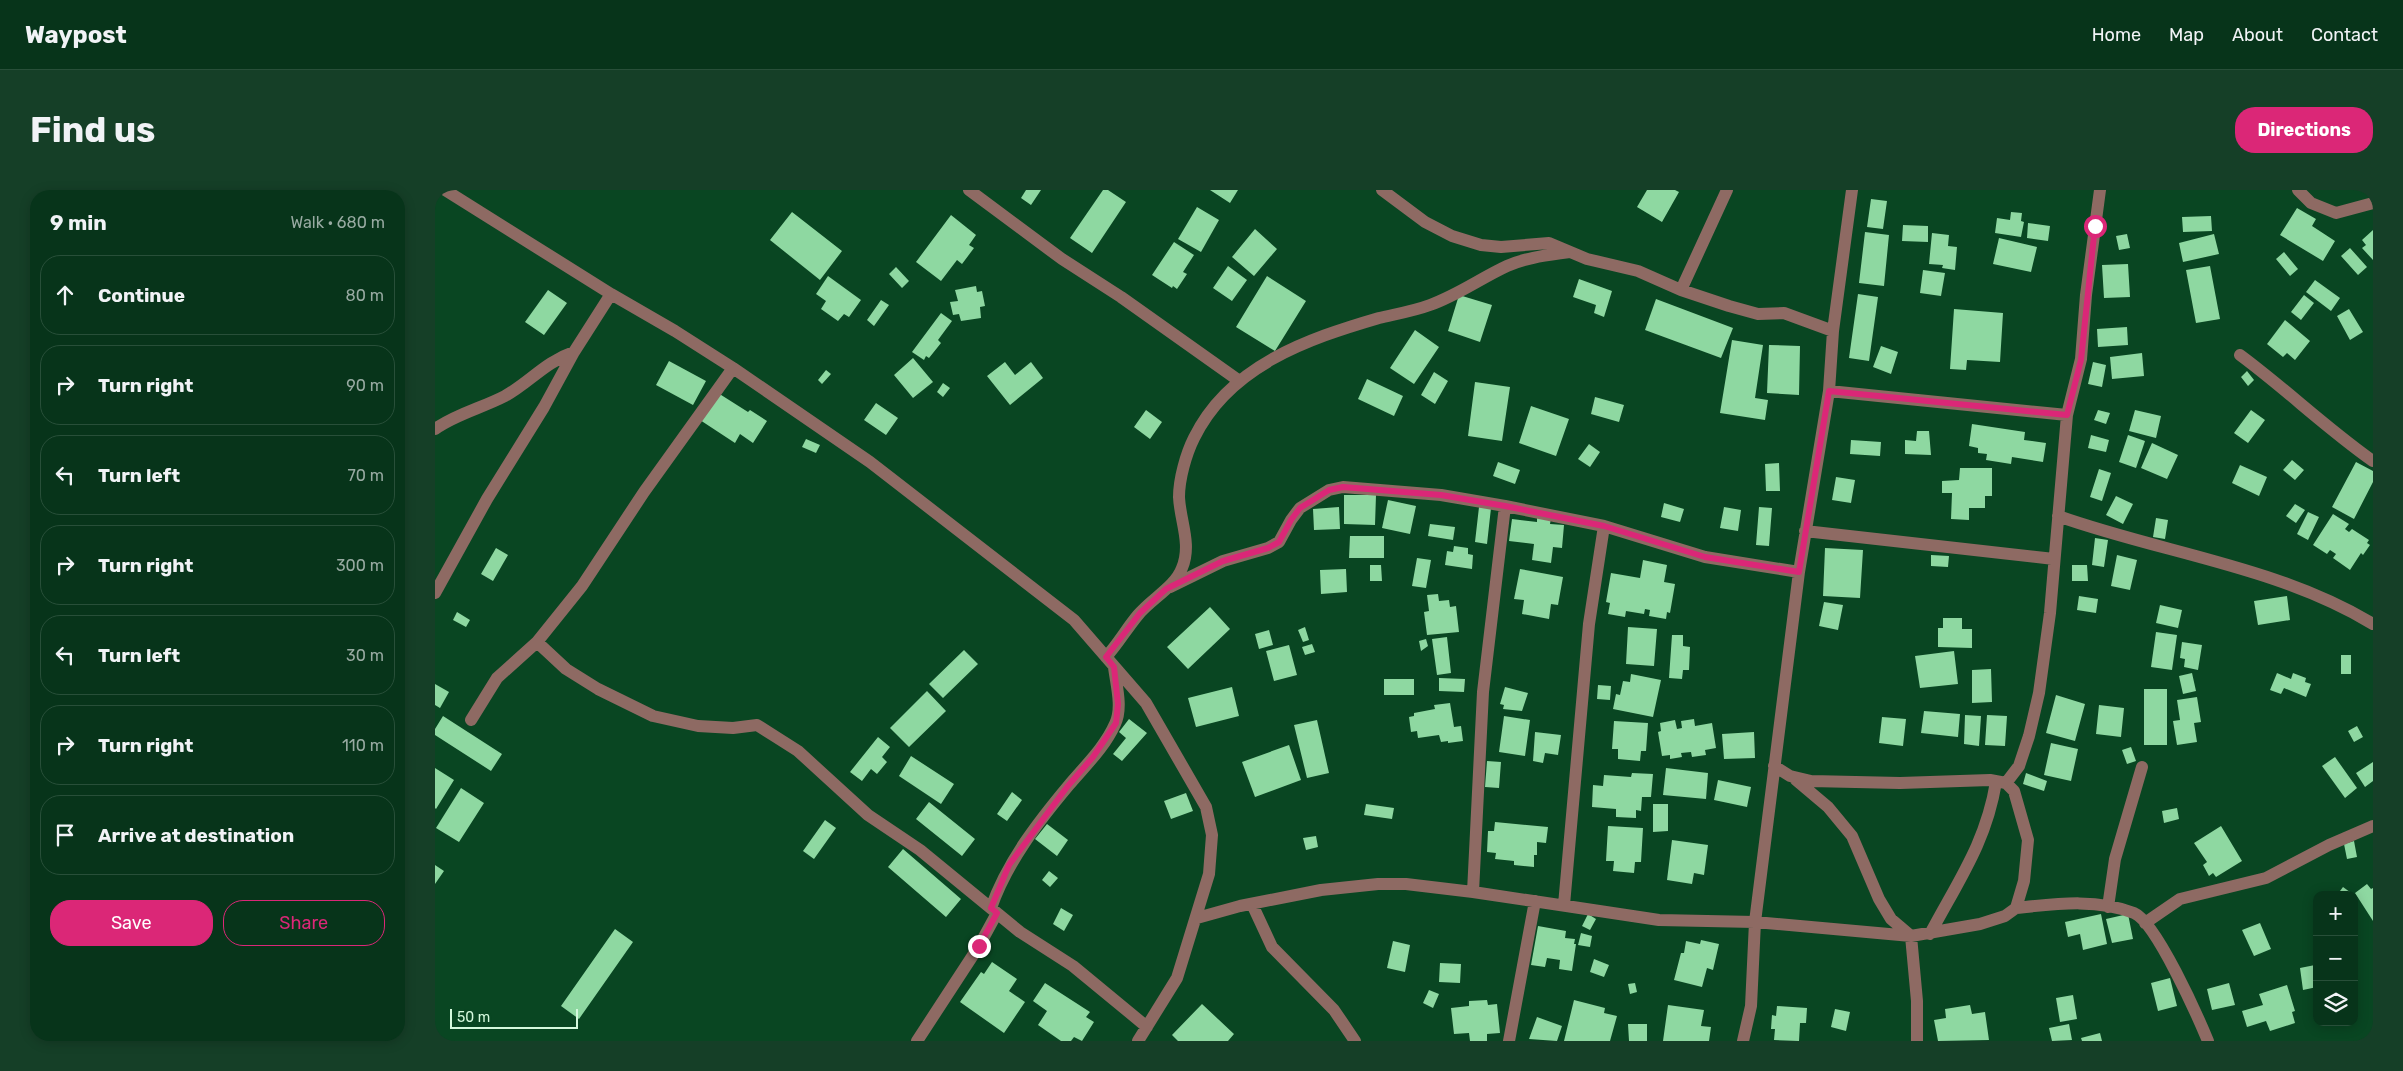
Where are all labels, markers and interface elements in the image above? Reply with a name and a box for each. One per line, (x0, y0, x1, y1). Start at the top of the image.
text: Waypost (25, 21, 127, 49)
text: Home (2092, 24, 2141, 46)
text: Map (2169, 24, 2204, 46)
text: About (2232, 24, 2283, 46)
text: Contact (2311, 24, 2378, 46)
button: Directions (2235, 107, 2373, 153)
text: Find us (30, 109, 155, 151)
text: 9 min (50, 210, 107, 235)
text: Walk · 680 m (290, 213, 385, 232)
route start (2084, 215, 2107, 238)
icon: ahead (51, 281, 79, 309)
text: Continue (98, 284, 185, 307)
text: 80 m (346, 286, 384, 305)
icon: right (51, 371, 79, 399)
text: Turn right (98, 374, 193, 397)
text: 90 m (346, 376, 384, 395)
icon: left (51, 461, 79, 489)
text: Turn left (98, 464, 180, 487)
text: 70 m (347, 466, 384, 485)
icon: right (51, 551, 79, 579)
text: Turn right (98, 554, 193, 577)
text: 300 m (336, 556, 384, 575)
icon: left (51, 641, 79, 669)
text: Turn left (98, 644, 180, 667)
text: 30 m (346, 646, 384, 665)
icon: right (51, 731, 79, 759)
text: Turn right (98, 734, 193, 757)
text: 110 m (342, 736, 384, 755)
icon: arrive (51, 821, 79, 849)
text: Arrive at destination (98, 824, 294, 847)
map controls (2313, 891, 2358, 1026)
button: + (2313, 891, 2358, 936)
button: Save (50, 900, 213, 946)
button: Share (223, 900, 385, 946)
route end (968, 935, 991, 958)
button: − (2313, 936, 2358, 981)
button: layers (2313, 981, 2358, 1026)
scale bar (450, 1006, 577, 1029)
text: 50 m (457, 1009, 490, 1026)

